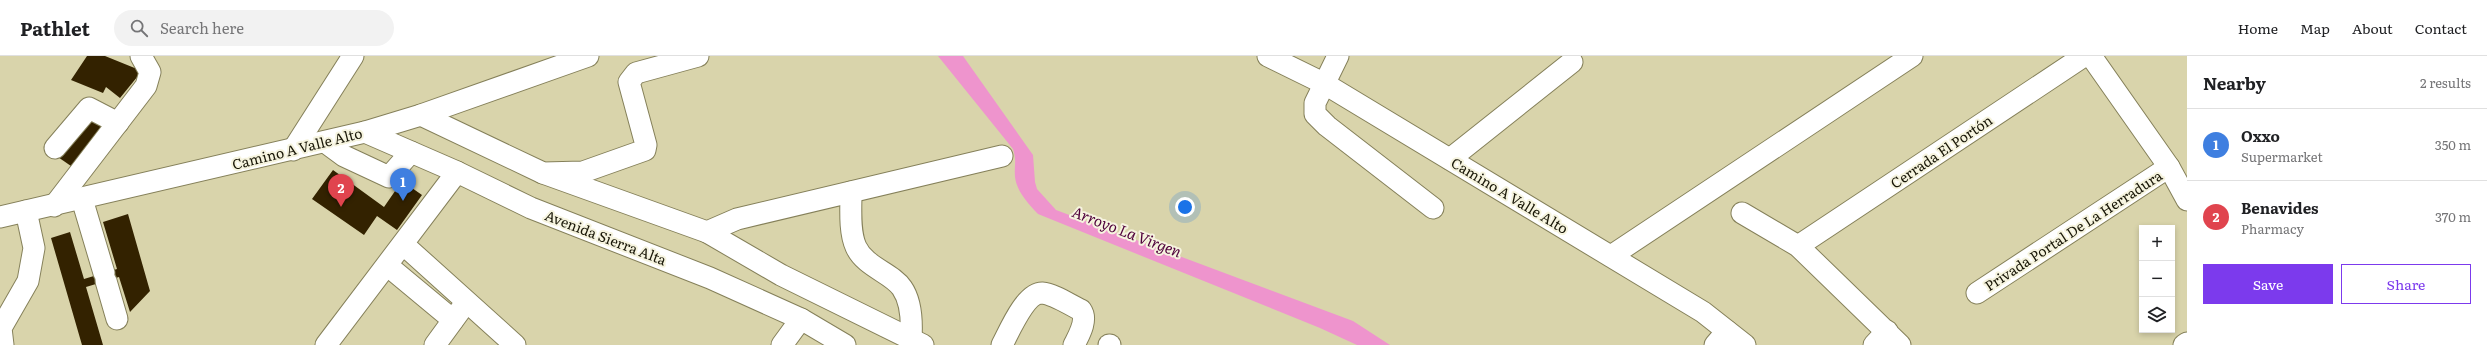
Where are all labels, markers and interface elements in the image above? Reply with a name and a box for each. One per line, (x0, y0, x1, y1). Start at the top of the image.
search box (114, 10, 394, 46)
text: Pathlet (20, 14, 90, 42)
text: Search here (160, 16, 244, 39)
icon: search (128, 17, 150, 39)
text: Home (2238, 18, 2278, 38)
text: Map (2300, 18, 2330, 38)
text: About (2352, 18, 2393, 38)
text: Contact (2415, 18, 2467, 38)
text: Nearby (2203, 70, 2266, 95)
text: 2 results (2420, 73, 2471, 92)
street label: Cerrada El Portón (1886, 109, 1996, 193)
street label: Camino A Valle Alto (230, 122, 364, 174)
text: Oxxo (2241, 124, 2280, 147)
text: 1 (2213, 135, 2219, 154)
text: 350 m (2435, 135, 2471, 154)
text: Supermarket (2241, 147, 2323, 166)
street label: Camino A Valle Alto (1448, 152, 1572, 238)
street label: Privada Portal De La Herradura (1980, 165, 2166, 295)
pin: 1 (390, 168, 416, 201)
pin: 2 (328, 174, 354, 207)
text: Benavides (2241, 196, 2319, 219)
your location (1175, 197, 1195, 217)
water label: Arroyo La Virgen (1069, 200, 1185, 262)
street label: Avenida Sierra Alta (542, 205, 670, 270)
text: 2 (2213, 207, 2219, 226)
text: 370 m (2435, 207, 2471, 226)
text: Pharmacy (2241, 219, 2304, 238)
map controls (2139, 225, 2175, 333)
button: + (2139, 225, 2175, 261)
button: − (2139, 261, 2175, 297)
button: Save (2203, 264, 2333, 304)
button: Share (2341, 264, 2471, 304)
button: layers (2139, 297, 2175, 333)

